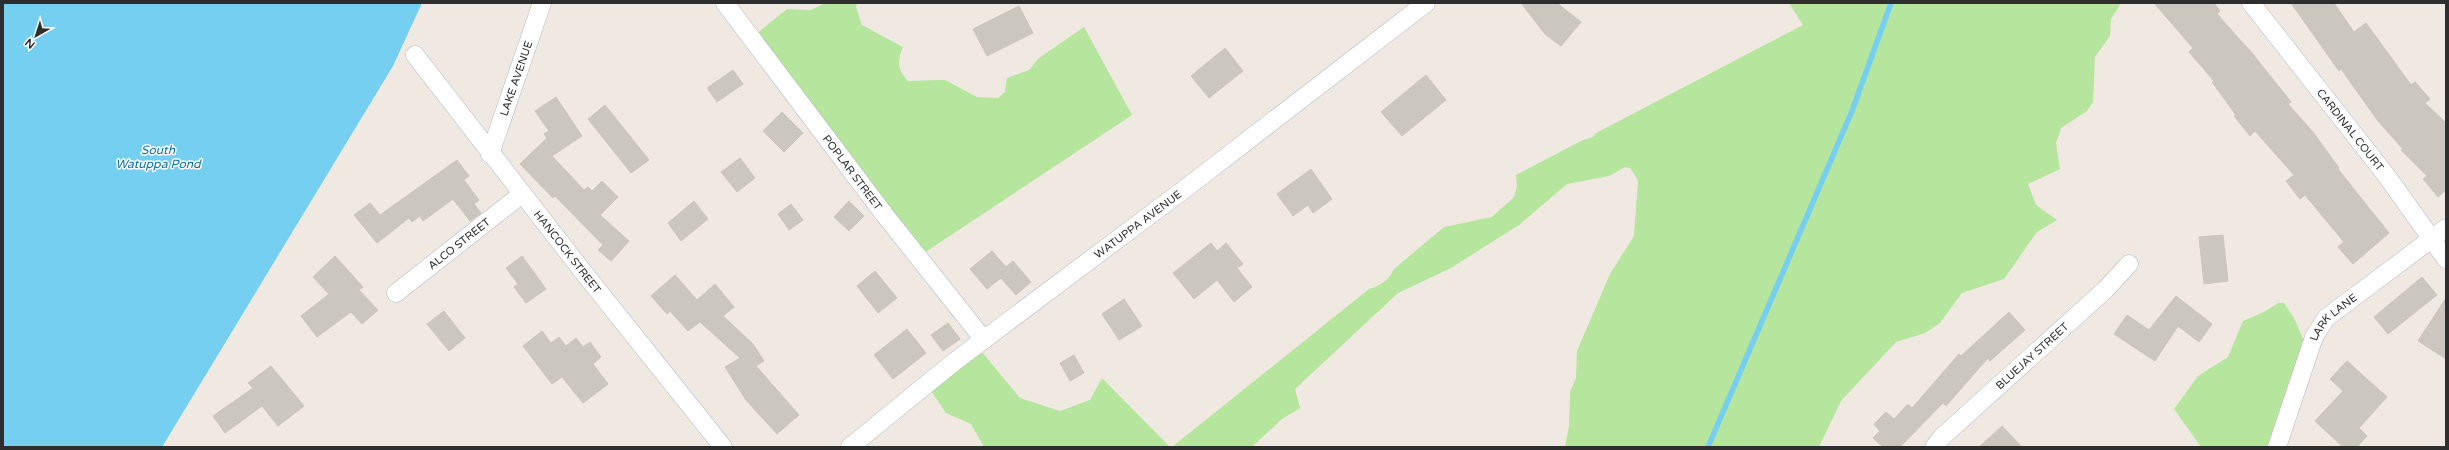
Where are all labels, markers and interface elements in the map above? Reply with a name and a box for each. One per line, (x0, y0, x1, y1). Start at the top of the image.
north arrow (16, 16, 56, 56)
text: N (22, 36, 38, 51)
street label: LAKE AVENUE (498, 39, 535, 118)
street label: CARDINAL COURT (2314, 86, 2386, 174)
street label: POPLAR STREET (820, 133, 885, 213)
water label: South Watuppa Pond (115, 143, 202, 171)
street label: WATUPPA AVENUE (1092, 188, 1184, 262)
street label: HANCOCK STREET (531, 208, 604, 296)
street label: ALCO STREET (426, 215, 493, 272)
street label: LARK LANE (2307, 291, 2360, 342)
street label: BLUEJAY STREET (1993, 320, 2072, 392)

